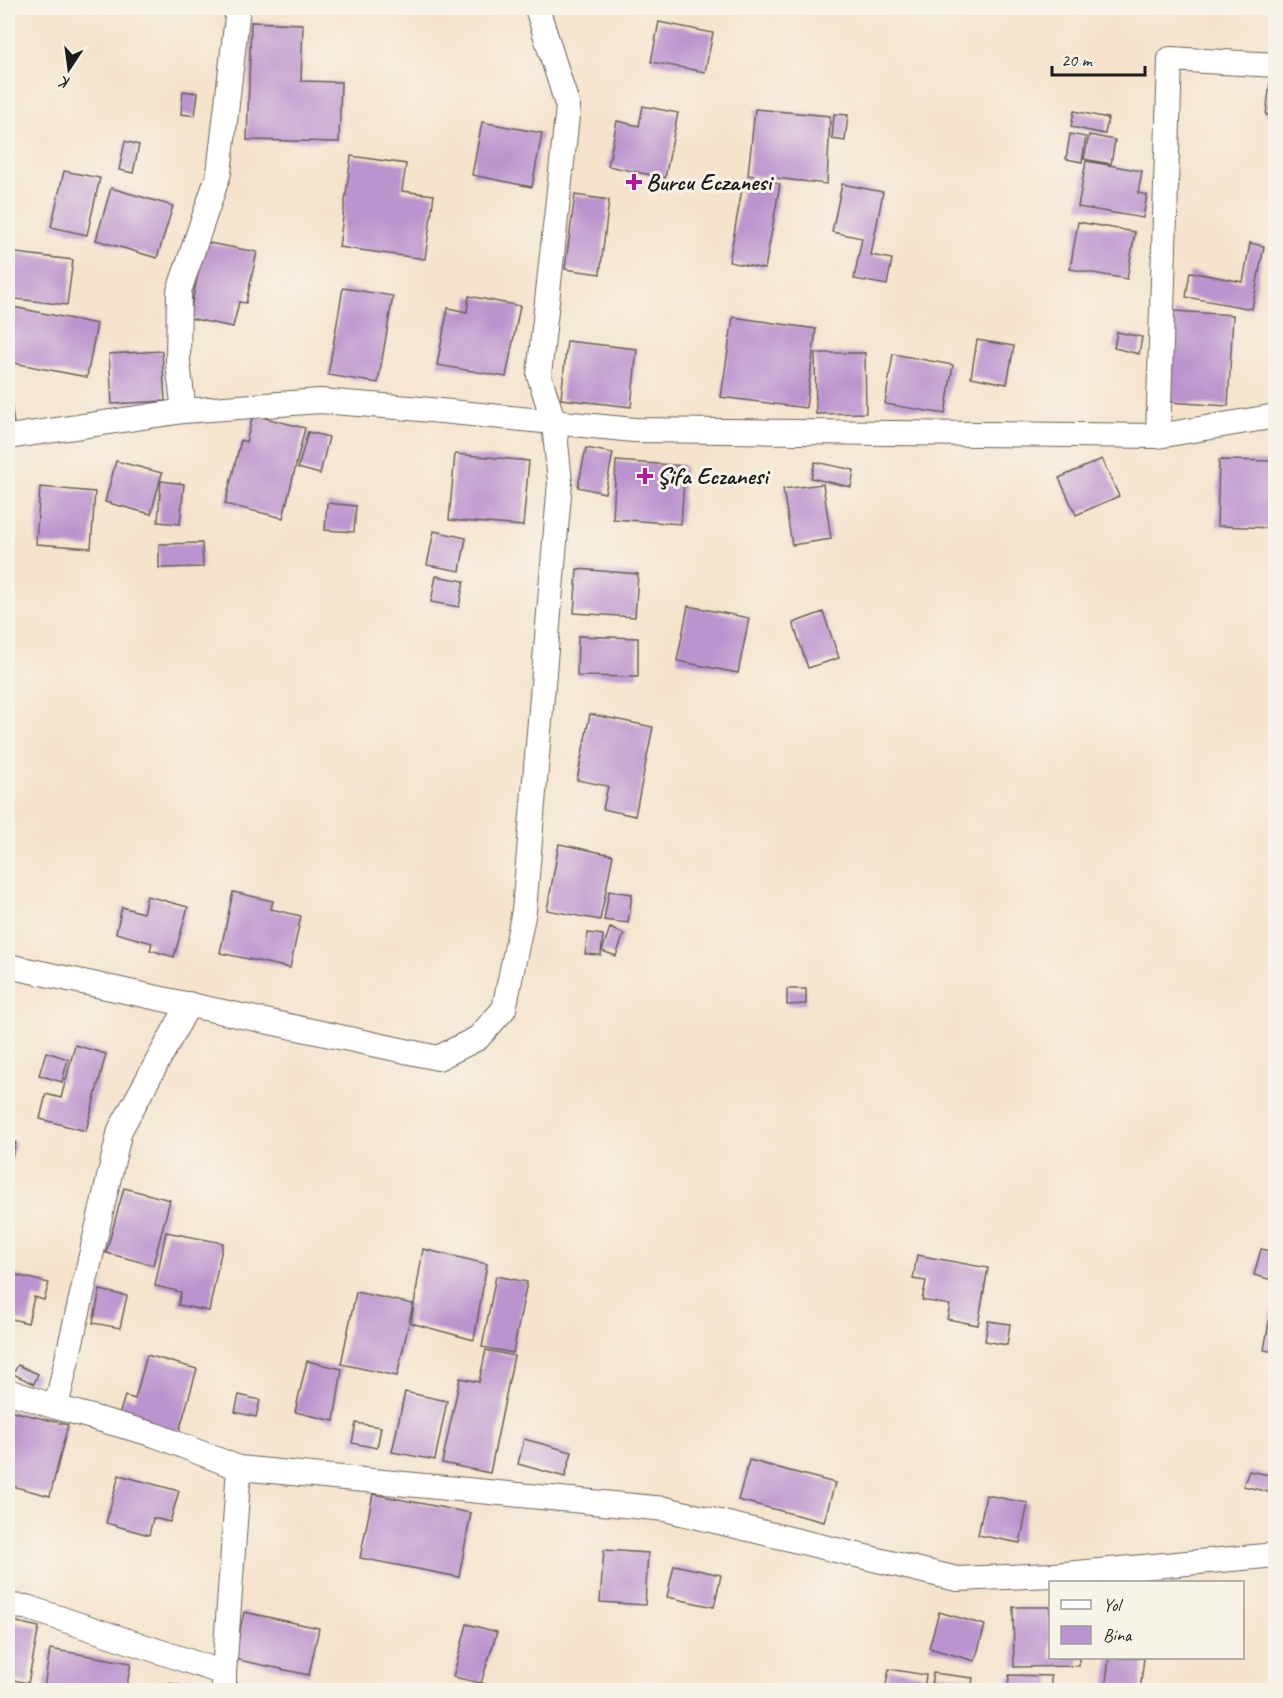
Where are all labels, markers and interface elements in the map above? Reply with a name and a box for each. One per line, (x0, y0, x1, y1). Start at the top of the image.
north arrow (39, 39, 99, 99)
scale bar (1052, 39, 1145, 77)
text: 20 m (1061, 49, 1094, 71)
text: K (56, 71, 72, 93)
place label: Burcu Eczanesi (646, 167, 774, 197)
marker: Burcu Eczanesi (627, 175, 641, 189)
place label: Şifa Eczanesi (657, 461, 771, 491)
marker: Şifa Eczanesi (638, 469, 652, 483)
legend (1049, 1581, 1244, 1659)
text: Yol (1103, 1594, 1123, 1616)
text: Bina (1103, 1624, 1133, 1646)

